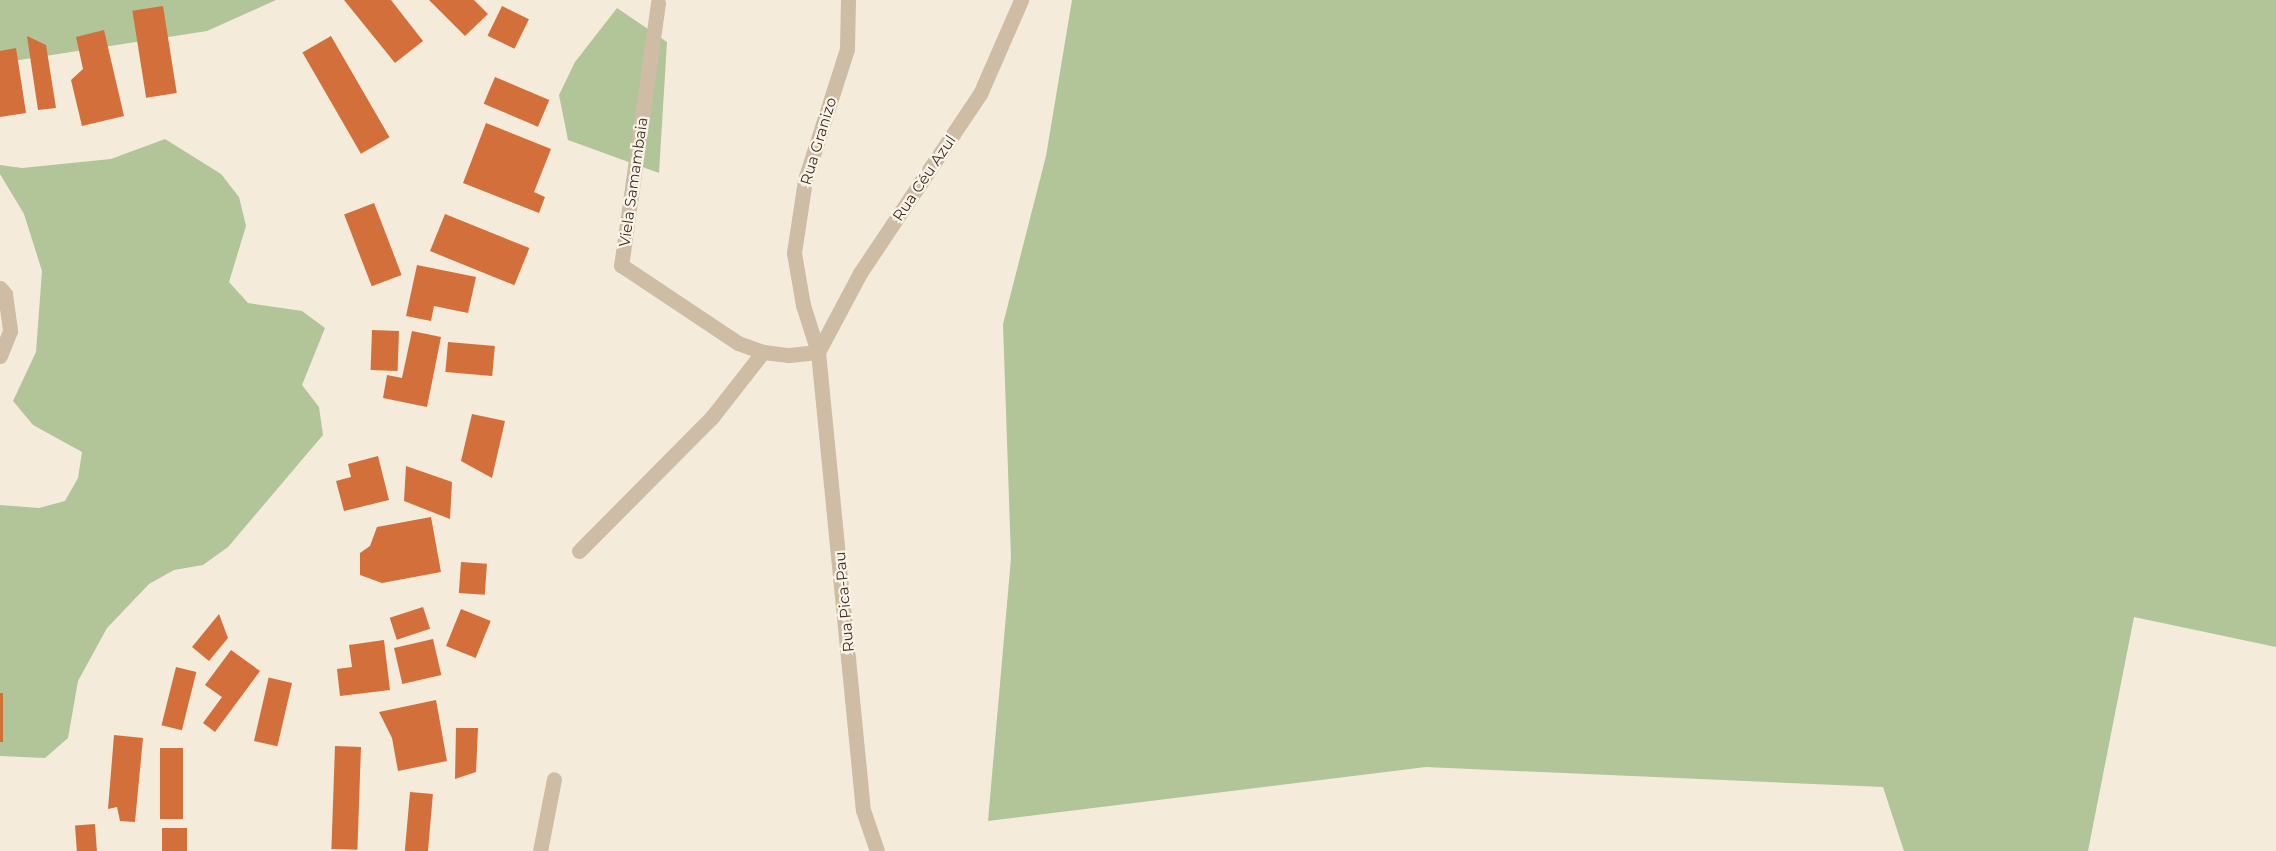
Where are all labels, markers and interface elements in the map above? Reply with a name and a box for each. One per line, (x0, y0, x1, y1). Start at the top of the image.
street label: Rua Granizo (796, 95, 840, 187)
street label: Viela Samambaia (615, 116, 651, 248)
street label: Rua Céu Azul (889, 132, 959, 224)
street label: Rua Pica-Pau (831, 551, 857, 653)

